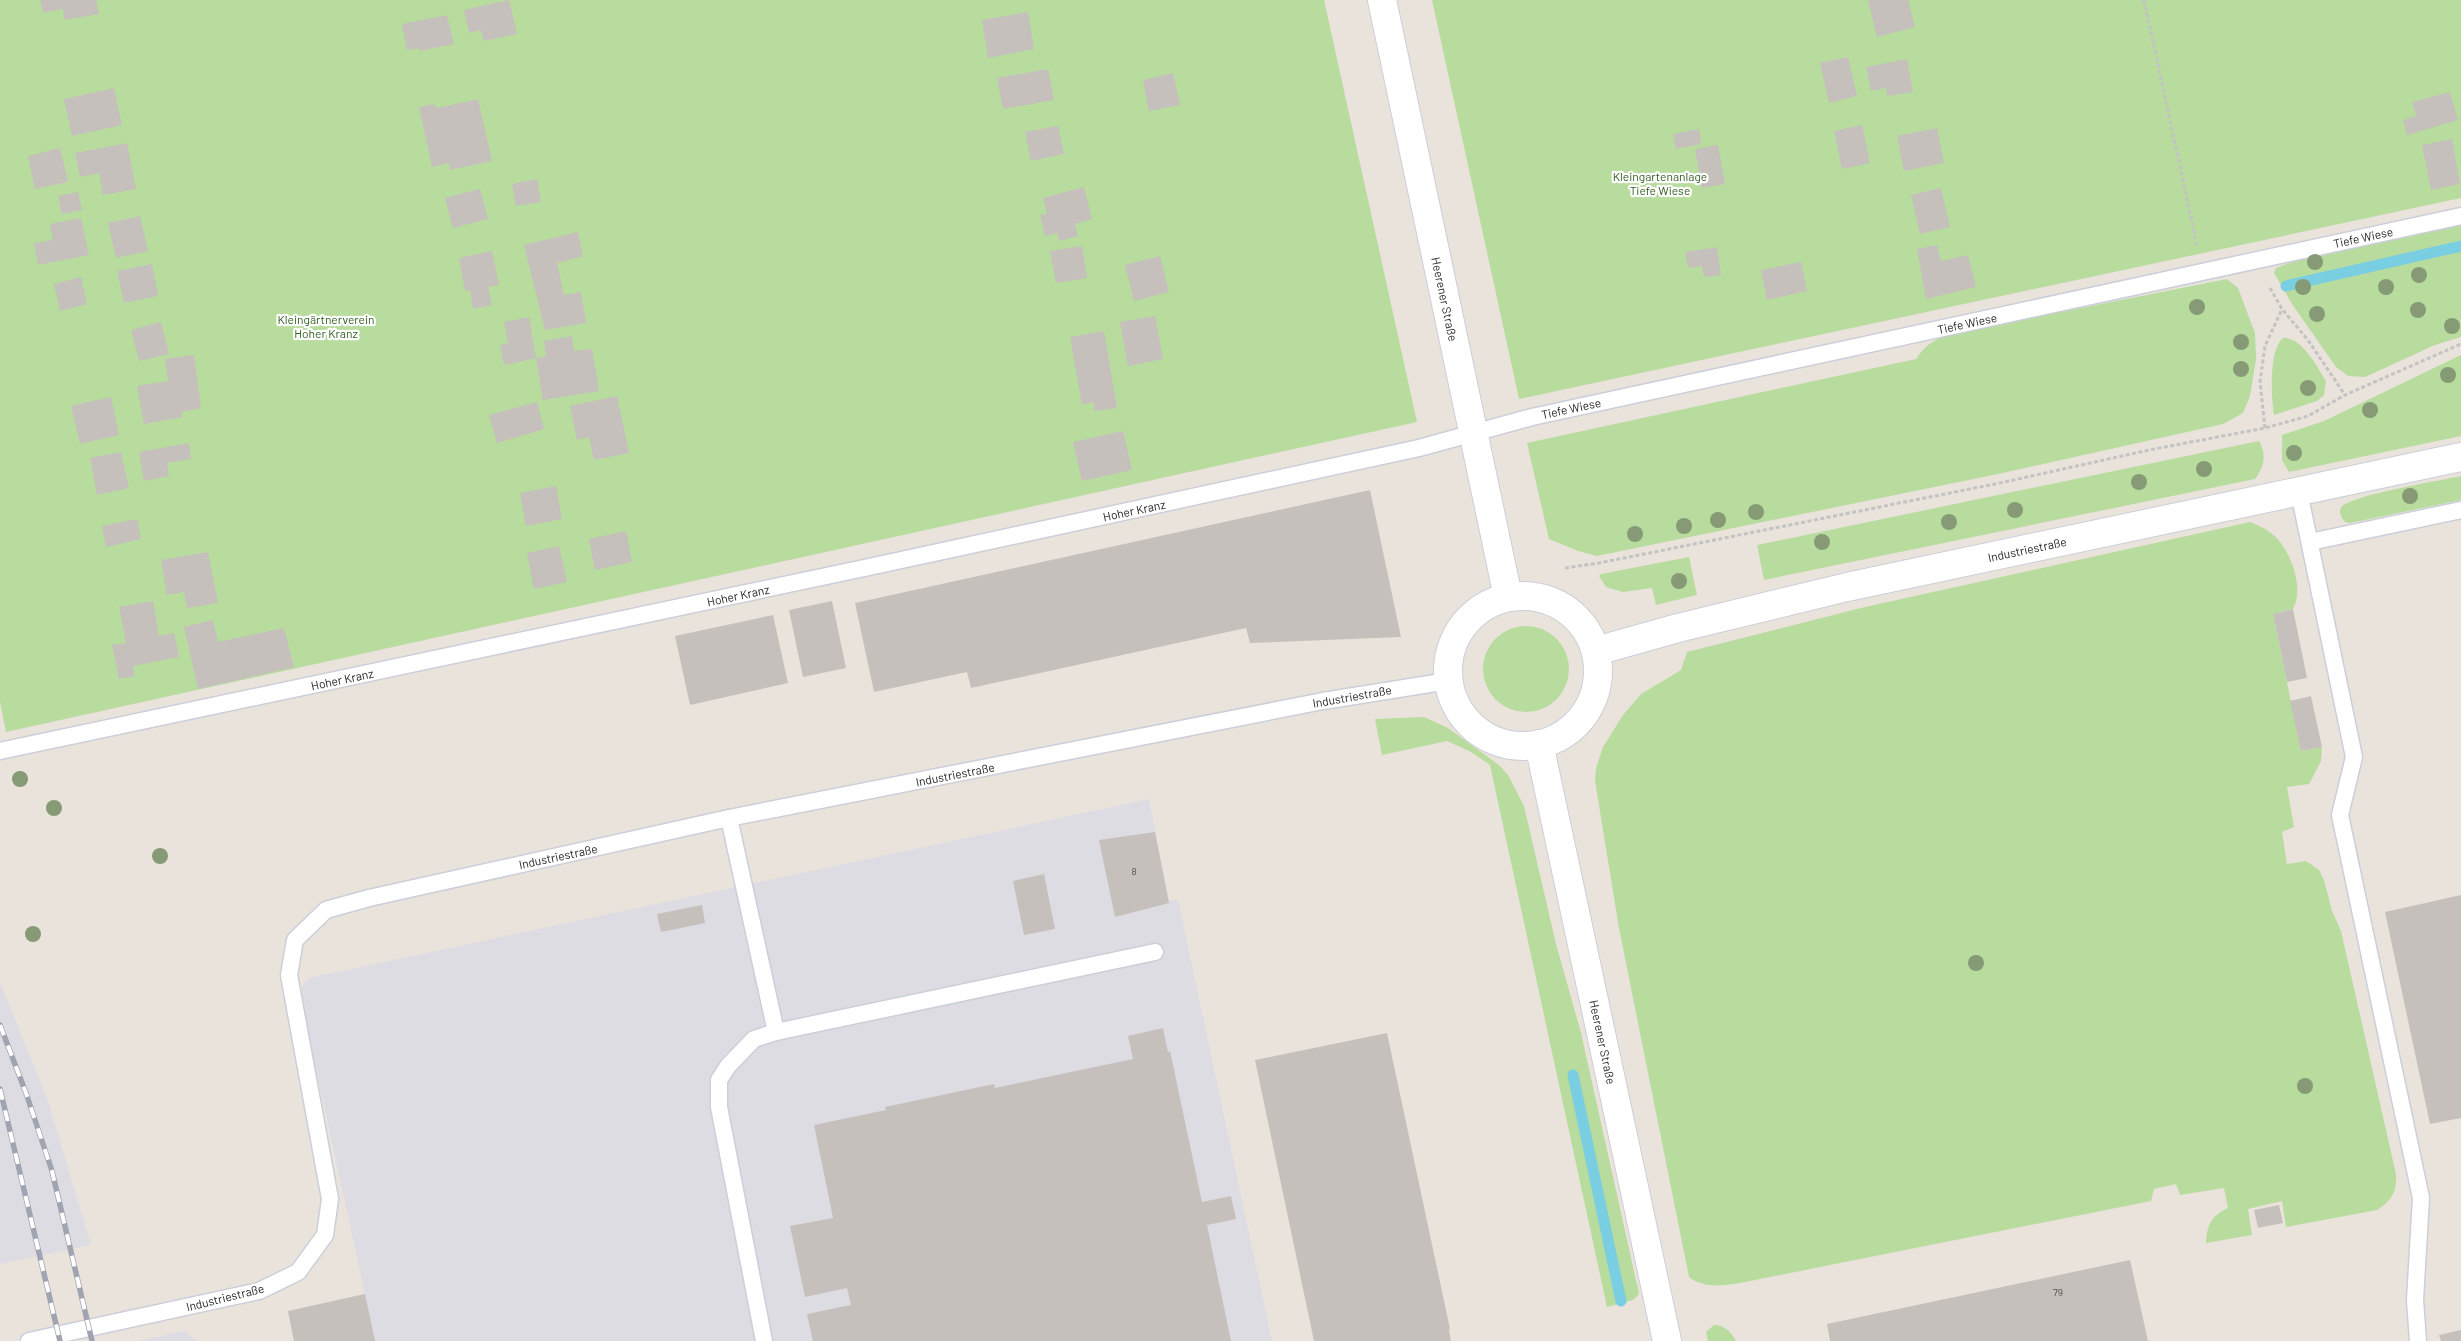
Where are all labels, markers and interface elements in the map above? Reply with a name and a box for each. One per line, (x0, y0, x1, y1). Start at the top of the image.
park label: Kleingartenanlage Tiefe Wiese (1613, 169, 1707, 197)
street label: Tiefe Wiese (2332, 224, 2394, 250)
street label: Heerener Straße (1429, 256, 1461, 342)
street label: Tiefe Wiese (1936, 310, 1998, 336)
park label: Kleingärtnerverein Hoher Kranz (277, 312, 375, 340)
street label: Tiefe Wiese (1540, 395, 1602, 421)
street label: Hoher Kranz (1101, 497, 1167, 523)
street label: Industriestraße (1986, 534, 2068, 564)
street label: Hoher Kranz (705, 582, 771, 608)
street label: Hoher Kranz (309, 666, 375, 692)
street label: Industriestraße (1311, 682, 1393, 710)
street label: Industriestraße (914, 759, 996, 789)
street label: Industriestraße (517, 841, 599, 871)
house number: 8 (1131, 865, 1137, 877)
street label: Heerener Straße (1587, 999, 1619, 1085)
street label: Industriestraße (184, 1281, 266, 1313)
house number: 79 (2053, 1286, 2063, 1298)

